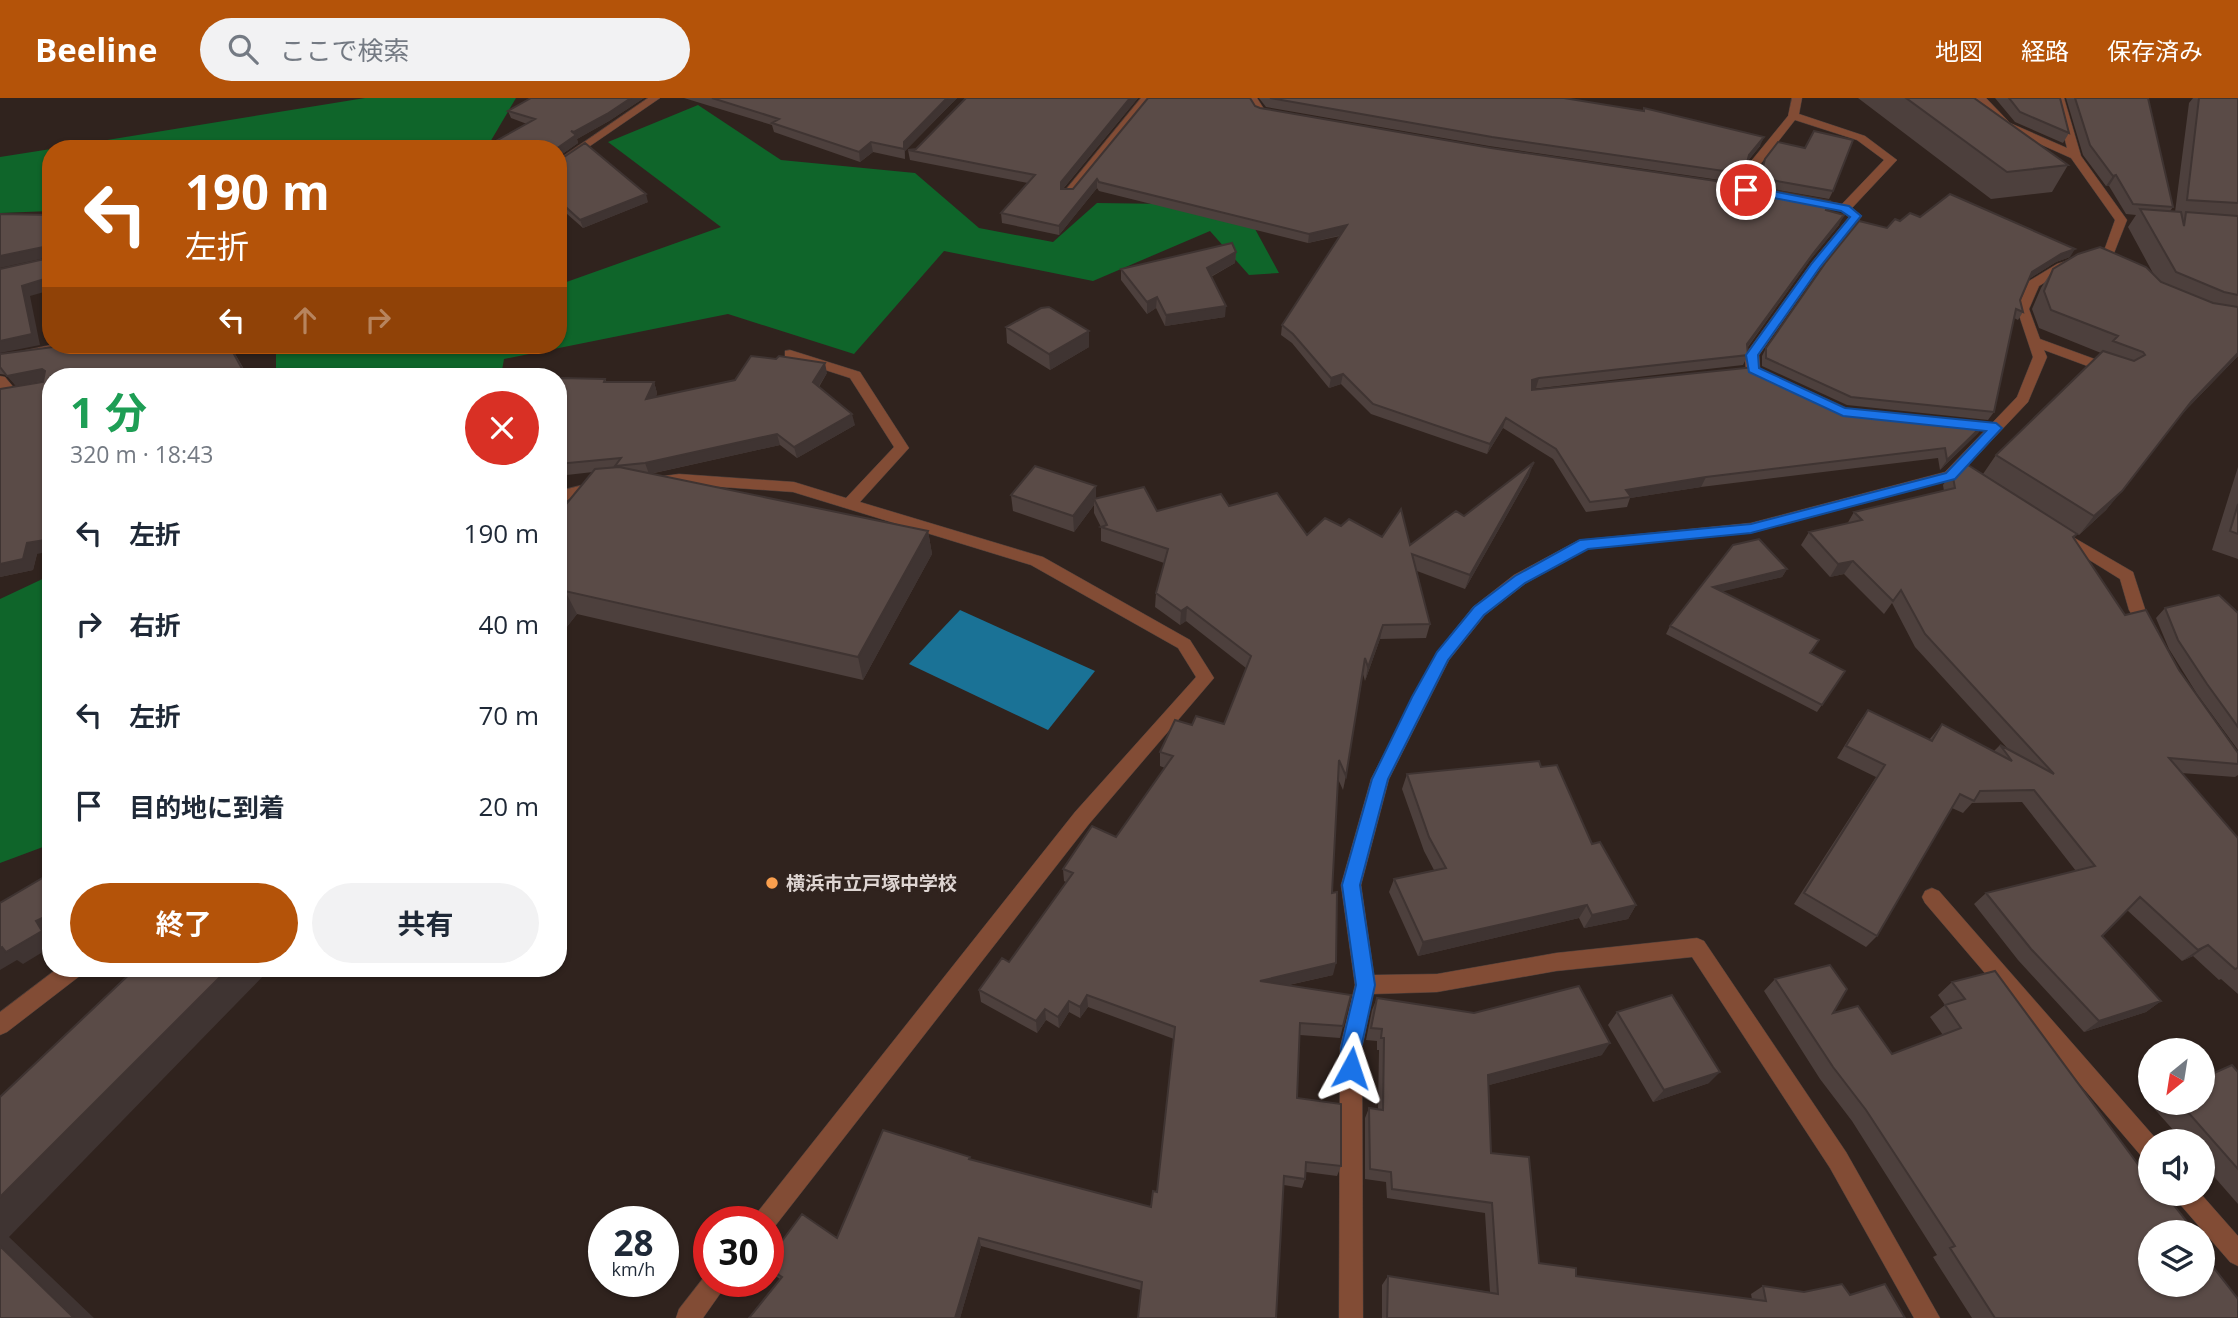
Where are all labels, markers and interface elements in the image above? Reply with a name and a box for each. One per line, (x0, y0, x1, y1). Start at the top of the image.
search box (200, 18, 690, 81)
text: Beeline (35, 27, 158, 72)
icon: search (224, 30, 262, 68)
text: ここで検索 (280, 32, 410, 68)
text: 地図 (1935, 34, 1983, 67)
text: 経路 (2021, 34, 2069, 67)
text: 保存済み (2107, 34, 2203, 67)
text: 190 m (185, 158, 330, 224)
pin (1716, 160, 1776, 220)
icon: left (70, 168, 161, 259)
icon: arrive (1727, 171, 1765, 209)
text: 左折 (185, 224, 249, 267)
icon: left (213, 301, 251, 339)
icon: ahead (286, 301, 324, 339)
icon: right (359, 301, 397, 339)
text: 1 分 (70, 383, 147, 440)
button: close (465, 391, 539, 465)
text: 320 m · 18:43 (70, 438, 213, 470)
icon: left (70, 514, 108, 552)
text: 190 m (464, 515, 539, 551)
text: 左折 (129, 516, 181, 552)
icon: right (70, 605, 108, 643)
text: 40 m (478, 606, 539, 642)
text: 右折 (129, 607, 181, 643)
icon: left (70, 696, 108, 734)
text: 70 m (478, 697, 539, 733)
text: 左折 (129, 698, 181, 734)
icon: arrive (70, 787, 108, 825)
text: 20 m (478, 788, 539, 824)
text: 目的地に到着 (129, 789, 285, 825)
place label: 横浜市立戸塚中学校 (786, 870, 957, 896)
marker: 横浜市立戸塚中学校 (764, 875, 780, 891)
button: 終了 (70, 883, 298, 963)
button: 共有 (312, 883, 539, 963)
position arrow (1314, 1031, 1388, 1105)
north arrow (2138, 1038, 2216, 1115)
map controls (2138, 1038, 2215, 1297)
button: sound (2138, 1129, 2215, 1206)
speed limit sign: 30 (693, 1206, 784, 1297)
text: 28 (613, 1219, 654, 1266)
button: layers (2138, 1220, 2215, 1297)
text: km/h (612, 1257, 655, 1281)

